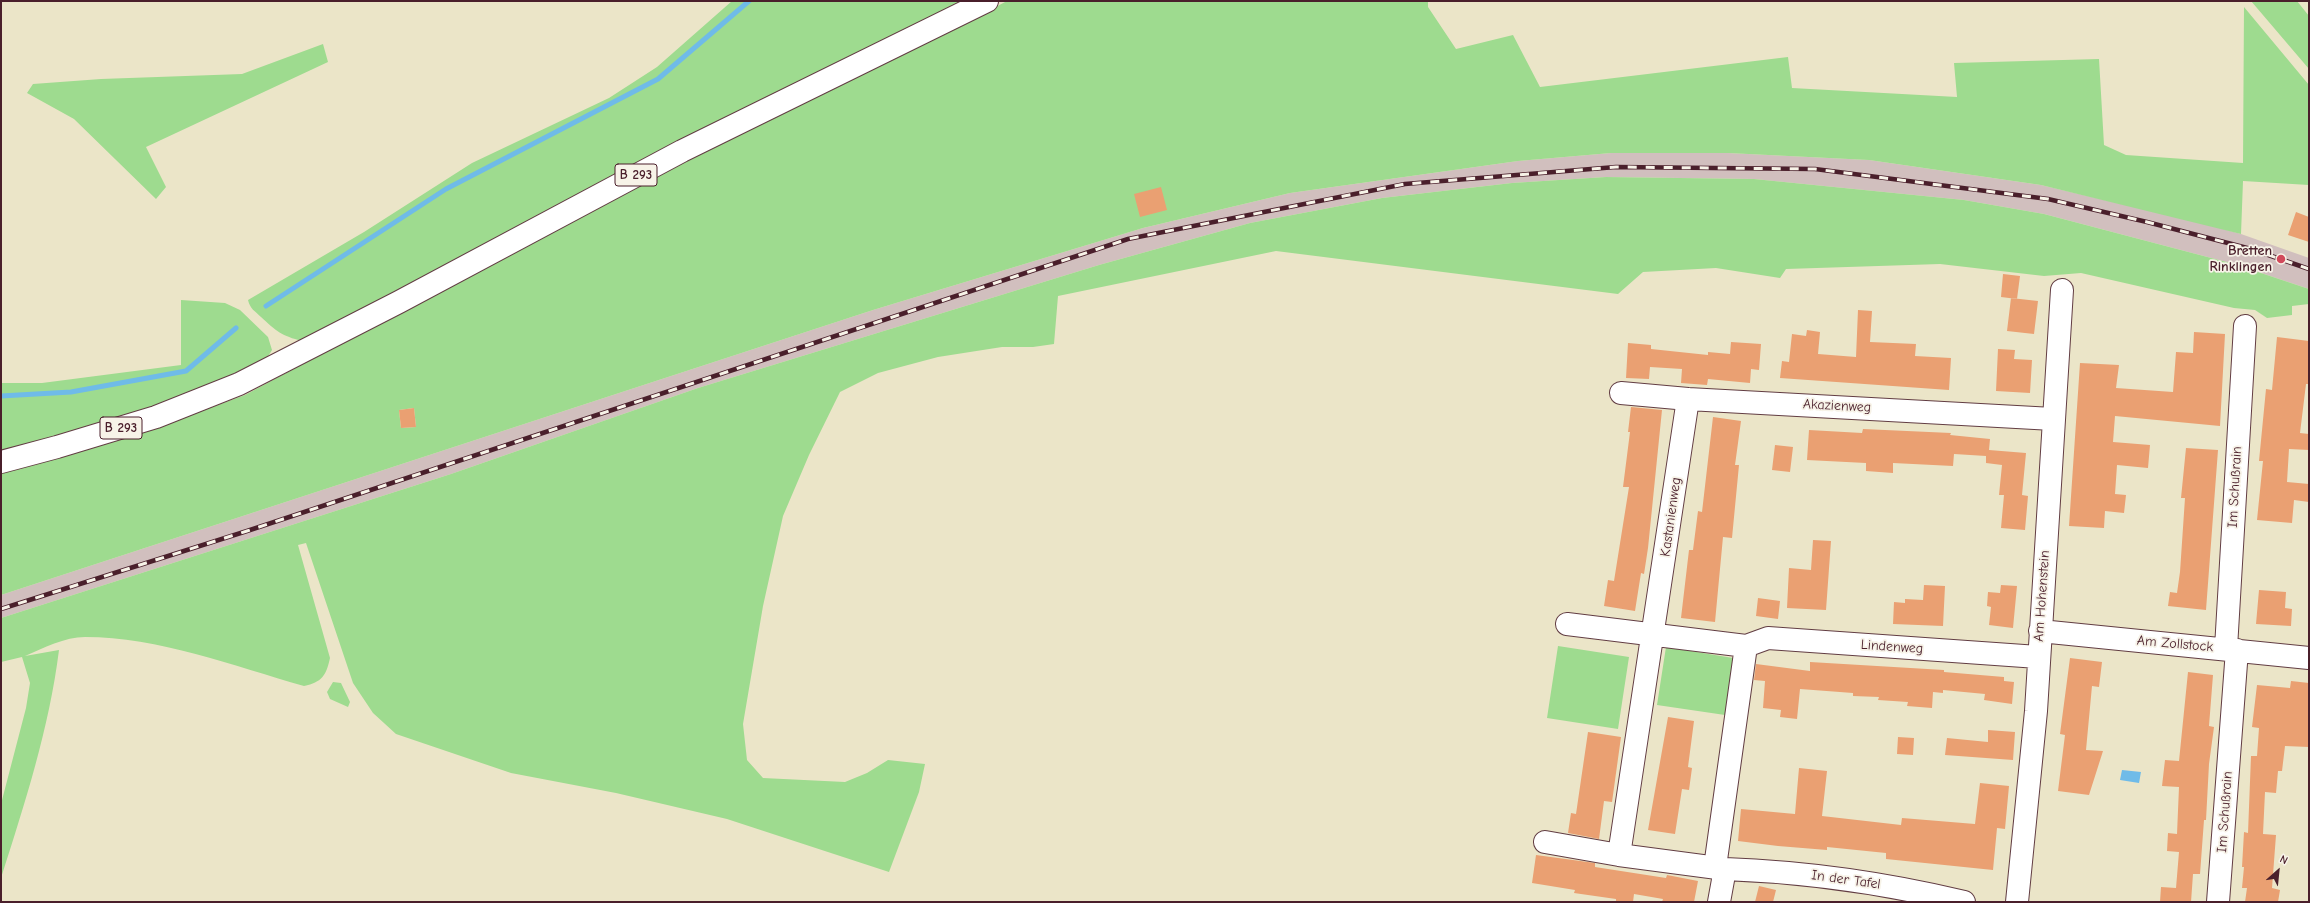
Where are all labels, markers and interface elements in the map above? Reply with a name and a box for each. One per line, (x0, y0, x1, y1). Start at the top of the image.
road number: B 293 (615, 164, 657, 186)
place label: Bretten Rinklingen (2210, 243, 2272, 276)
marker: Bretten Rinklingen (2275, 253, 2287, 265)
street label: Akazienweg (1802, 396, 1872, 416)
road number: B 293 (100, 417, 142, 439)
street label: Im Schußrain (2224, 446, 2246, 528)
street label: Kastanienweg (1657, 476, 1685, 558)
street label: Am Hohenstein (2030, 550, 2054, 642)
street label: Am Zollstock (2136, 632, 2214, 656)
street label: Lindenweg (1860, 636, 1924, 658)
street label: Im Schußrain (2214, 771, 2236, 853)
north arrow (2258, 851, 2298, 891)
text: N (2278, 852, 2290, 867)
street label: In der Tafel (1810, 867, 1882, 893)

